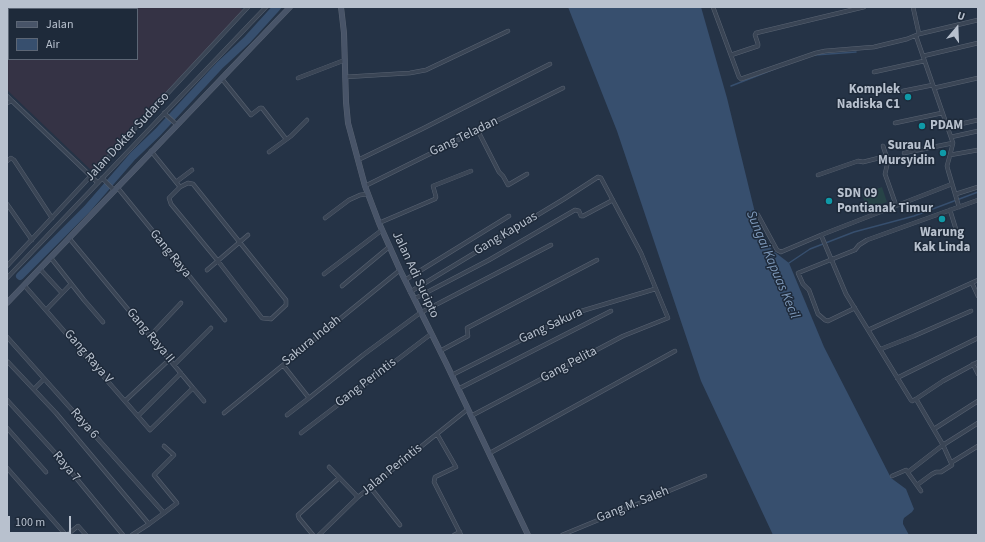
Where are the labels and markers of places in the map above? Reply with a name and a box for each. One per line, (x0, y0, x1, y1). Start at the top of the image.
place label: Komplek Nadiska C1 (837, 82, 900, 113)
marker: Komplek Nadiska C1 (903, 92, 913, 102)
place label: PDAM (930, 118, 963, 134)
marker: PDAM (917, 121, 927, 131)
place label: Surau Al Mursyidin (878, 138, 935, 169)
marker: Surau Al Mursyidin (938, 148, 948, 158)
place label: SDN 09 Pontianak Timur (837, 186, 933, 217)
marker: SDN 09 Pontianak Timur (824, 196, 834, 206)
marker: Warung Kak Linda (937, 214, 947, 224)
place label: Warung Kak Linda (914, 225, 970, 256)

